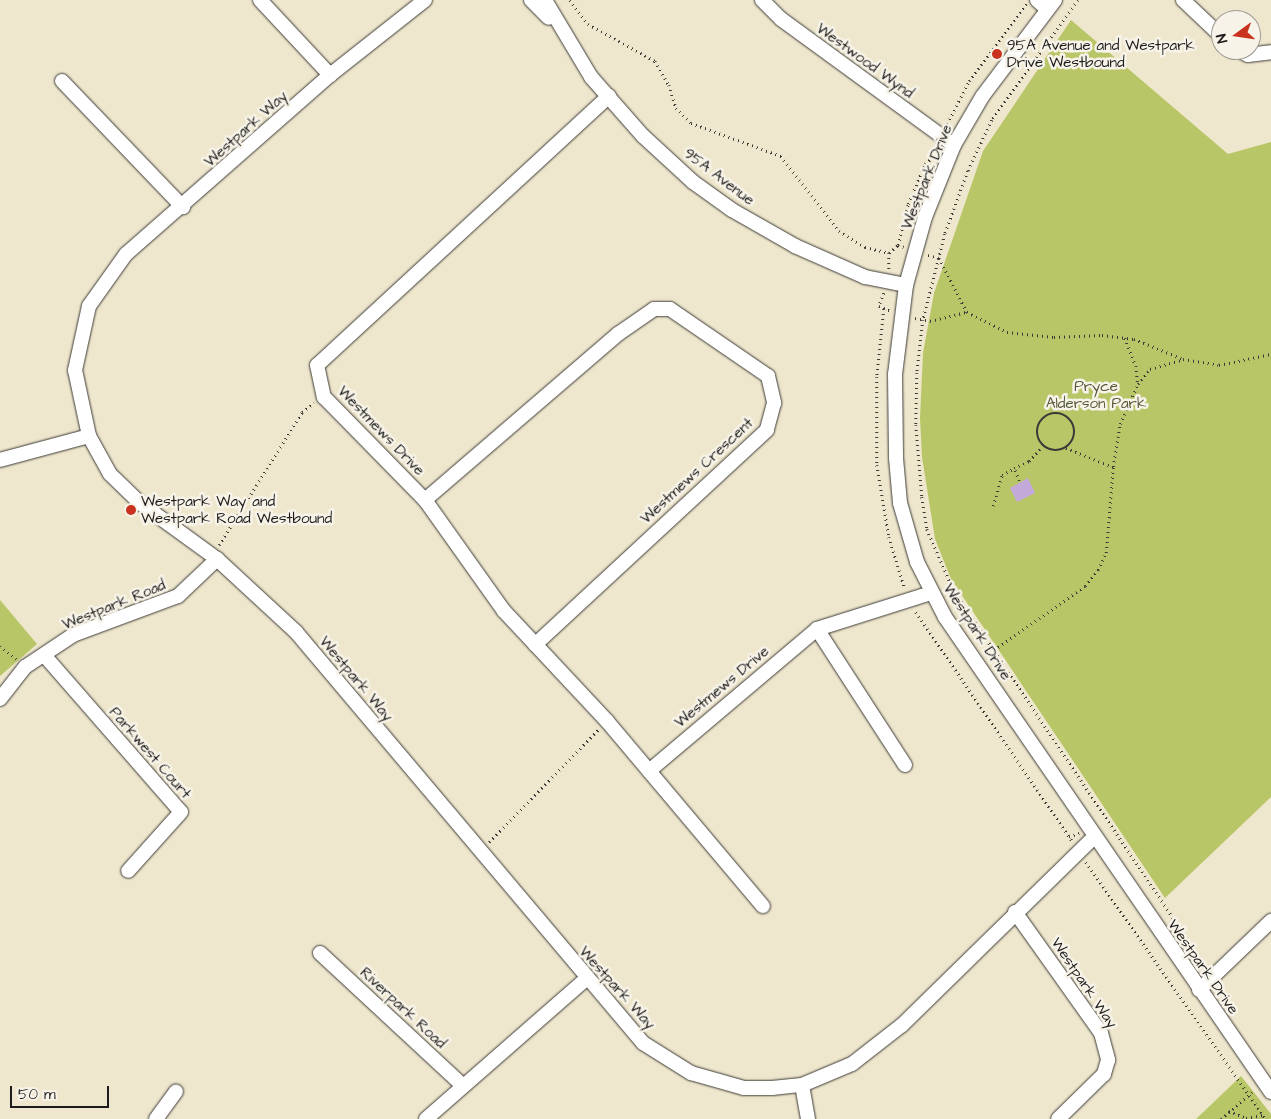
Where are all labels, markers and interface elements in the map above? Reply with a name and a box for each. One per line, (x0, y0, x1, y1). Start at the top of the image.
north arrow (1211, 10, 1261, 60)
street label: Westwood Wynd (813, 20, 917, 102)
text: N (1212, 32, 1233, 45)
place label: 95A Avenue and Westpark Drive Westbound (1007, 36, 1195, 71)
marker: 95A Avenue and Westpark Drive Westbound (991, 48, 1003, 60)
street label: Westpark Way (201, 87, 291, 171)
street label: Westpark Drive (898, 122, 956, 232)
street label: 95A Avenue (680, 145, 758, 209)
park label: Pryce Alderson Park (1046, 377, 1146, 412)
street label: Westmews Drive (334, 383, 428, 479)
street label: Westmews Crescent (637, 414, 757, 528)
place label: Westpark Way and Westpark Road Westbound (141, 492, 332, 527)
marker: Westpark Way and Westpark Road Westbound (125, 504, 137, 516)
street label: Westpark Road (60, 576, 168, 634)
street label: Westpark Drive (939, 580, 1015, 684)
street label: Westpark Way (315, 633, 397, 725)
street label: Westmews Drive (671, 642, 773, 732)
street label: Parkwest Court (105, 703, 195, 803)
street label: Westpark Drive (1164, 916, 1242, 1018)
street label: Westpark Way (1047, 934, 1121, 1032)
street label: Westpark Way (575, 943, 659, 1033)
street label: Riverpark Road (356, 964, 450, 1052)
scale bar (12, 1076, 111, 1108)
text: 50 m (18, 1084, 56, 1105)

